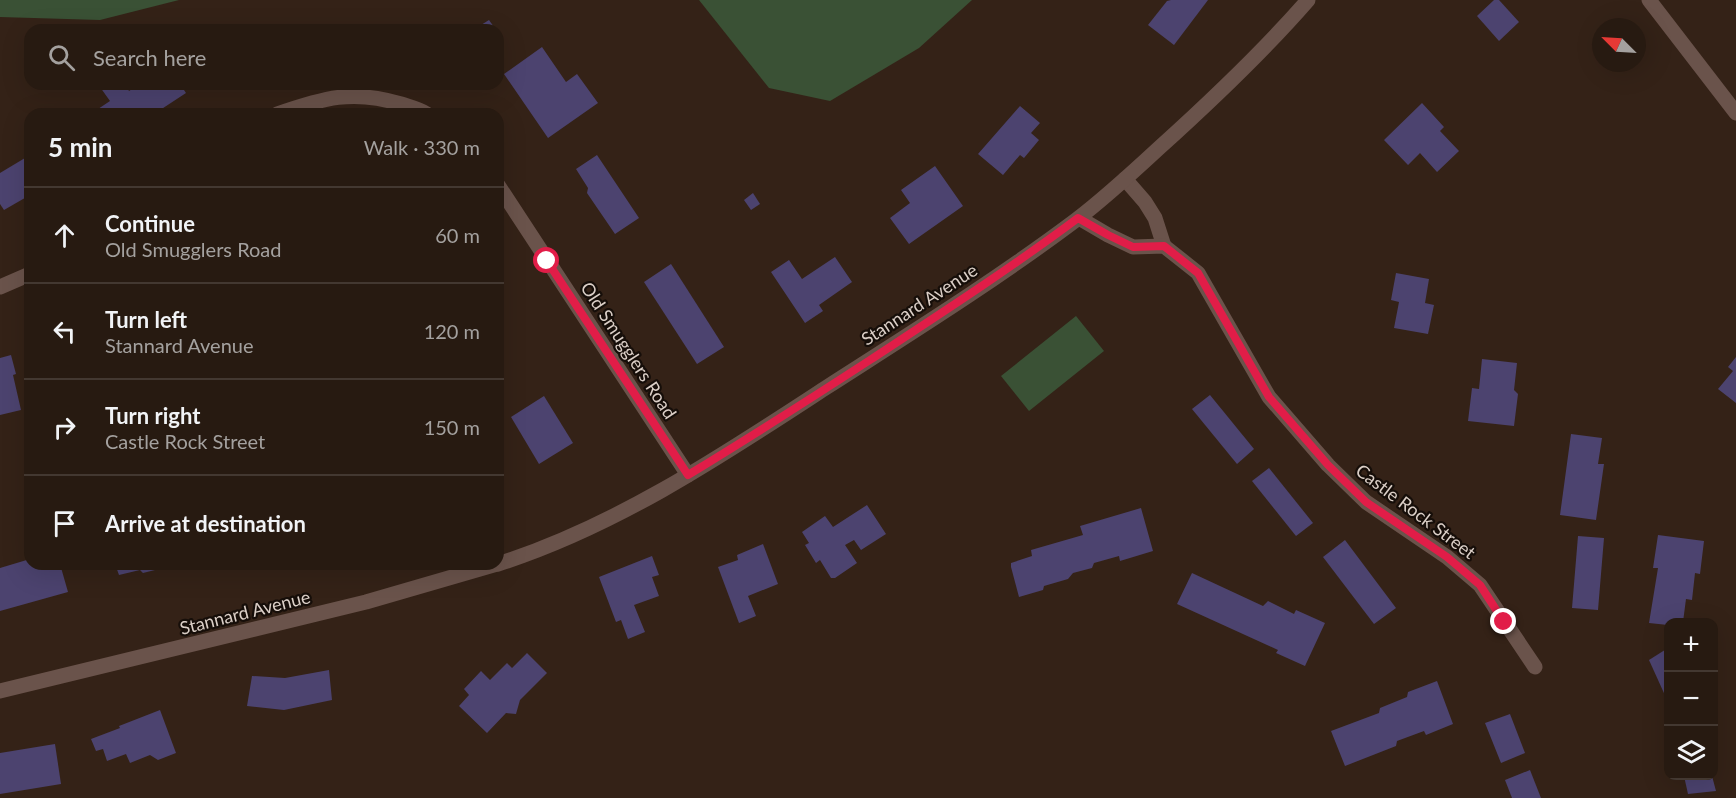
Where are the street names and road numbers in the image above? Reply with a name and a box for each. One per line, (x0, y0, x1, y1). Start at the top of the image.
street label: Stannard Avenue (857, 258, 981, 350)
street label: Old Smugglers Road (577, 277, 681, 423)
street label: Castle Rock Street (1352, 459, 1481, 564)
street label: Stannard Avenue (177, 585, 313, 639)

